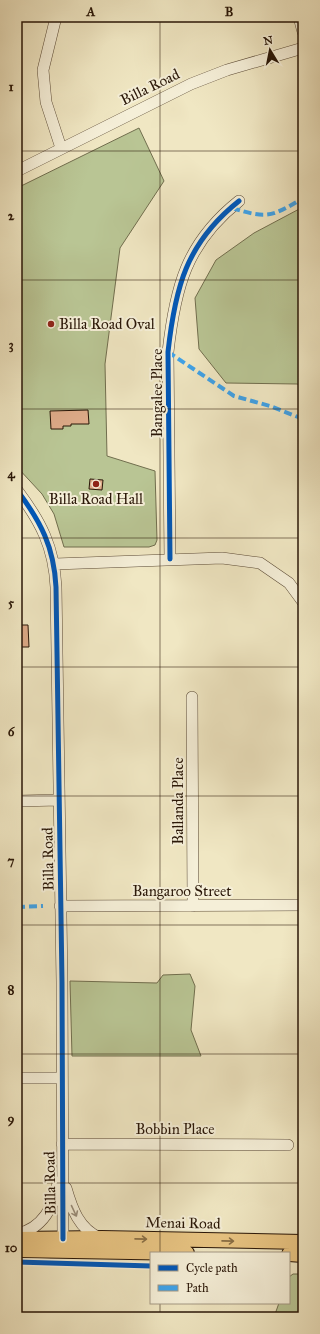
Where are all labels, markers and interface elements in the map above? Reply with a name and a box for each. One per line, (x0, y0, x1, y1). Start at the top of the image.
text: A (86, 4, 96, 20)
text: B (225, 4, 234, 20)
north arrow (250, 30, 290, 70)
text: N (263, 33, 275, 48)
street label: Billa Road (117, 65, 183, 109)
text: 1 (8, 79, 14, 95)
text: 2 (8, 208, 15, 224)
place label: Billa Road Oval (59, 315, 156, 333)
marker: Billa Road Oval (46, 319, 56, 329)
text: 3 (8, 337, 14, 353)
street label: Bangalee Place (148, 349, 166, 437)
text: 4 (7, 466, 15, 482)
marker: Billa Road Hall (91, 479, 101, 489)
place label: Billa Road Hall (49, 490, 144, 508)
text: 5 (8, 595, 15, 611)
text: 6 (8, 724, 16, 740)
street label: Ballanda Place (169, 757, 187, 845)
street label: Billa Road (38, 827, 58, 891)
text: 7 (8, 853, 15, 869)
street label: Bangaroo Street (132, 882, 232, 900)
text: 8 (8, 982, 15, 998)
text: 9 (8, 1111, 15, 1127)
street label: Bobbin Place (135, 1120, 215, 1138)
street label: Billa Road (40, 1151, 60, 1215)
one-way arrow (71, 1205, 78, 1217)
street label: Menai Road (145, 1213, 221, 1233)
one-way arrow (134, 1235, 147, 1243)
one-way arrow (221, 1237, 234, 1245)
text: 10 (5, 1240, 18, 1256)
legend (150, 1252, 290, 1304)
text: Cycle path (186, 1261, 238, 1275)
text: Path (186, 1281, 209, 1295)

